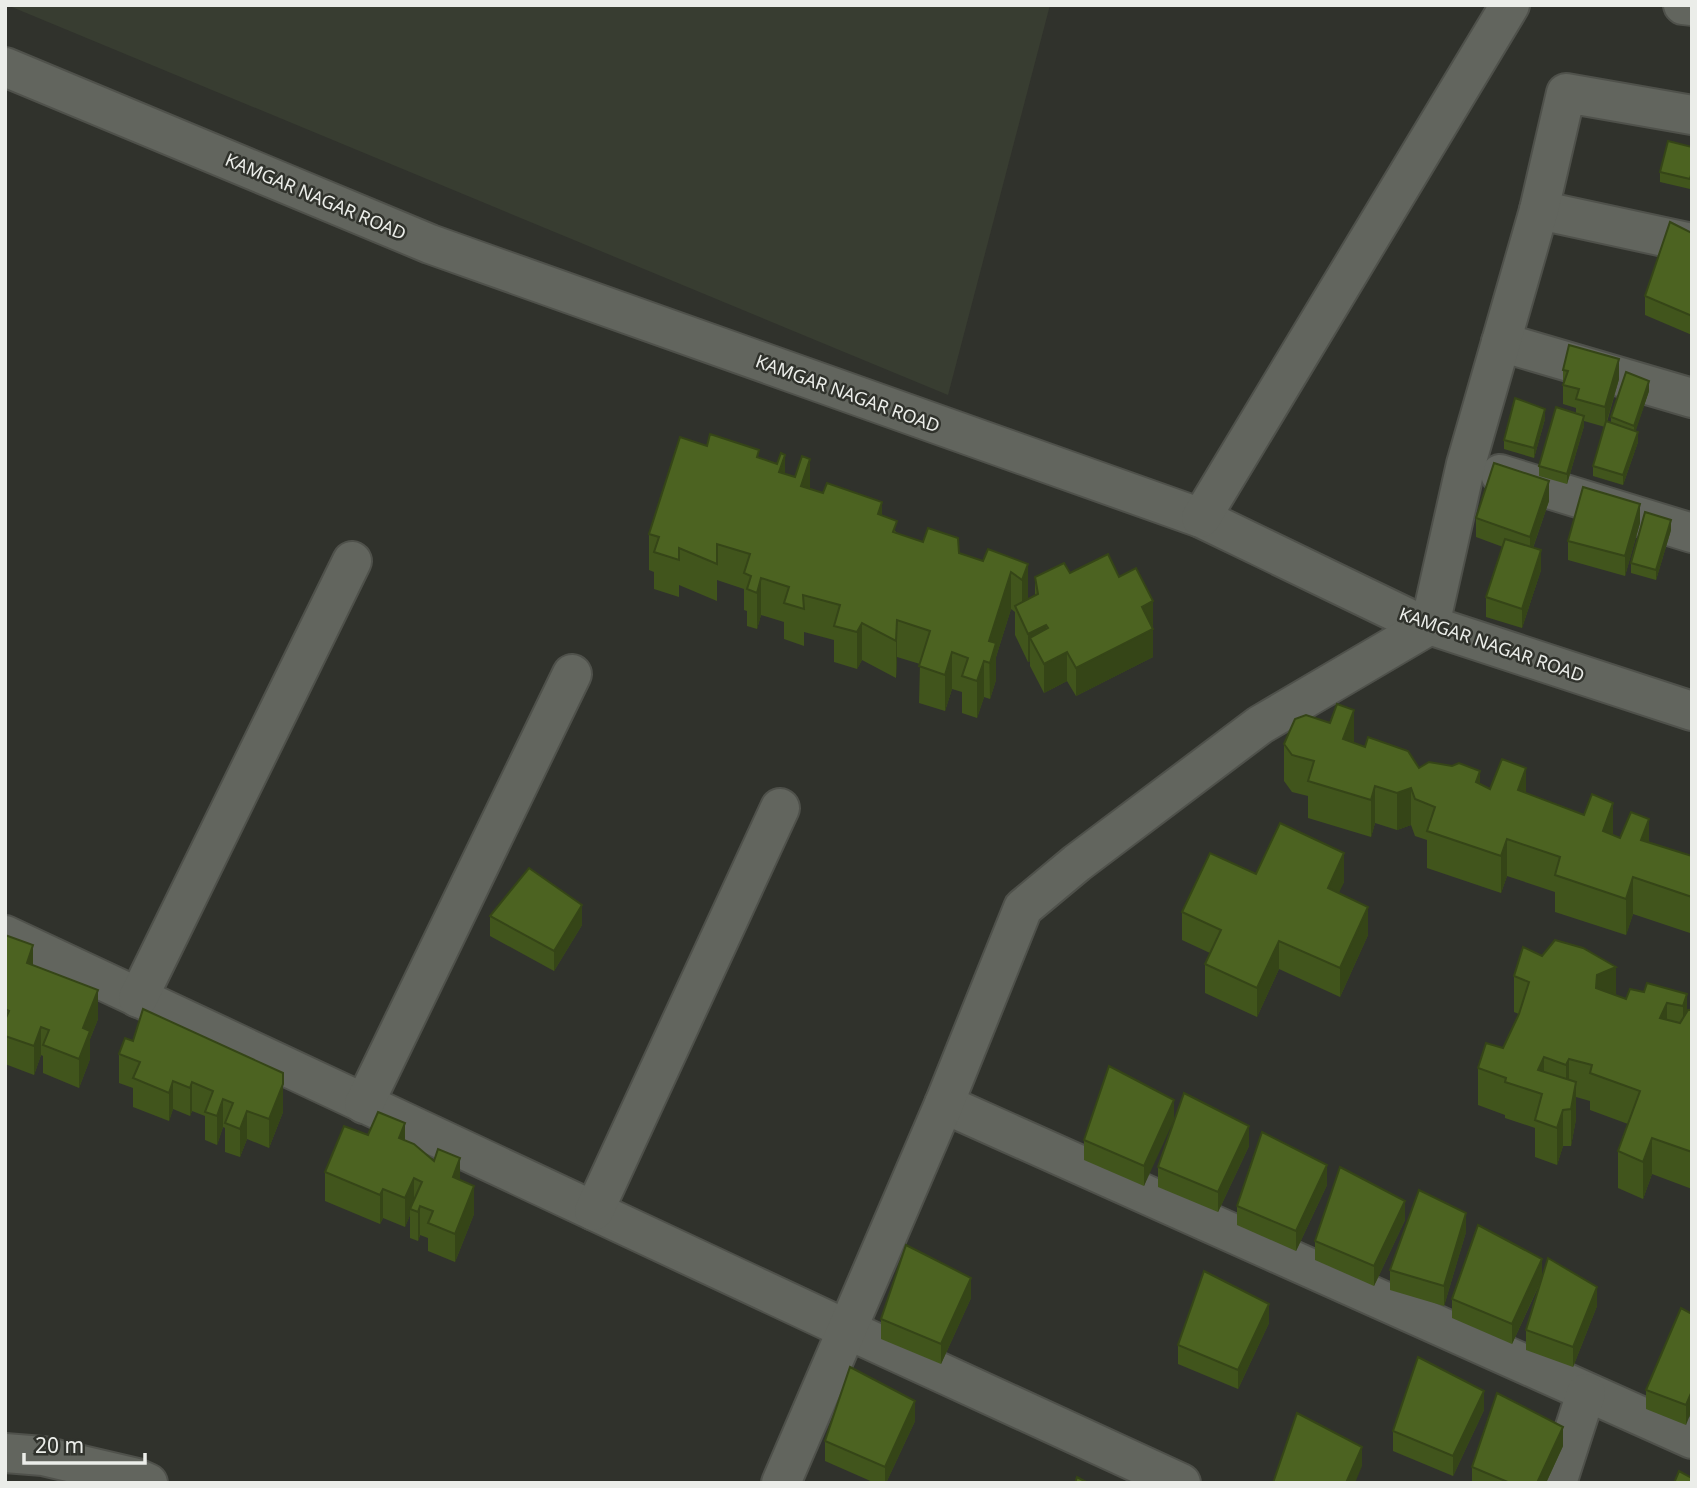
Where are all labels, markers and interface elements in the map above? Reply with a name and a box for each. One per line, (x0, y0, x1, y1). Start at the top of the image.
street label: KAMGAR NAGAR ROAD (222, 147, 410, 245)
street label: KAMGAR NAGAR ROAD (753, 348, 943, 438)
street label: KAMGAR NAGAR ROAD (1396, 601, 1588, 687)
scale bar (24, 1422, 145, 1466)
text: 20 m (35, 1431, 84, 1459)

